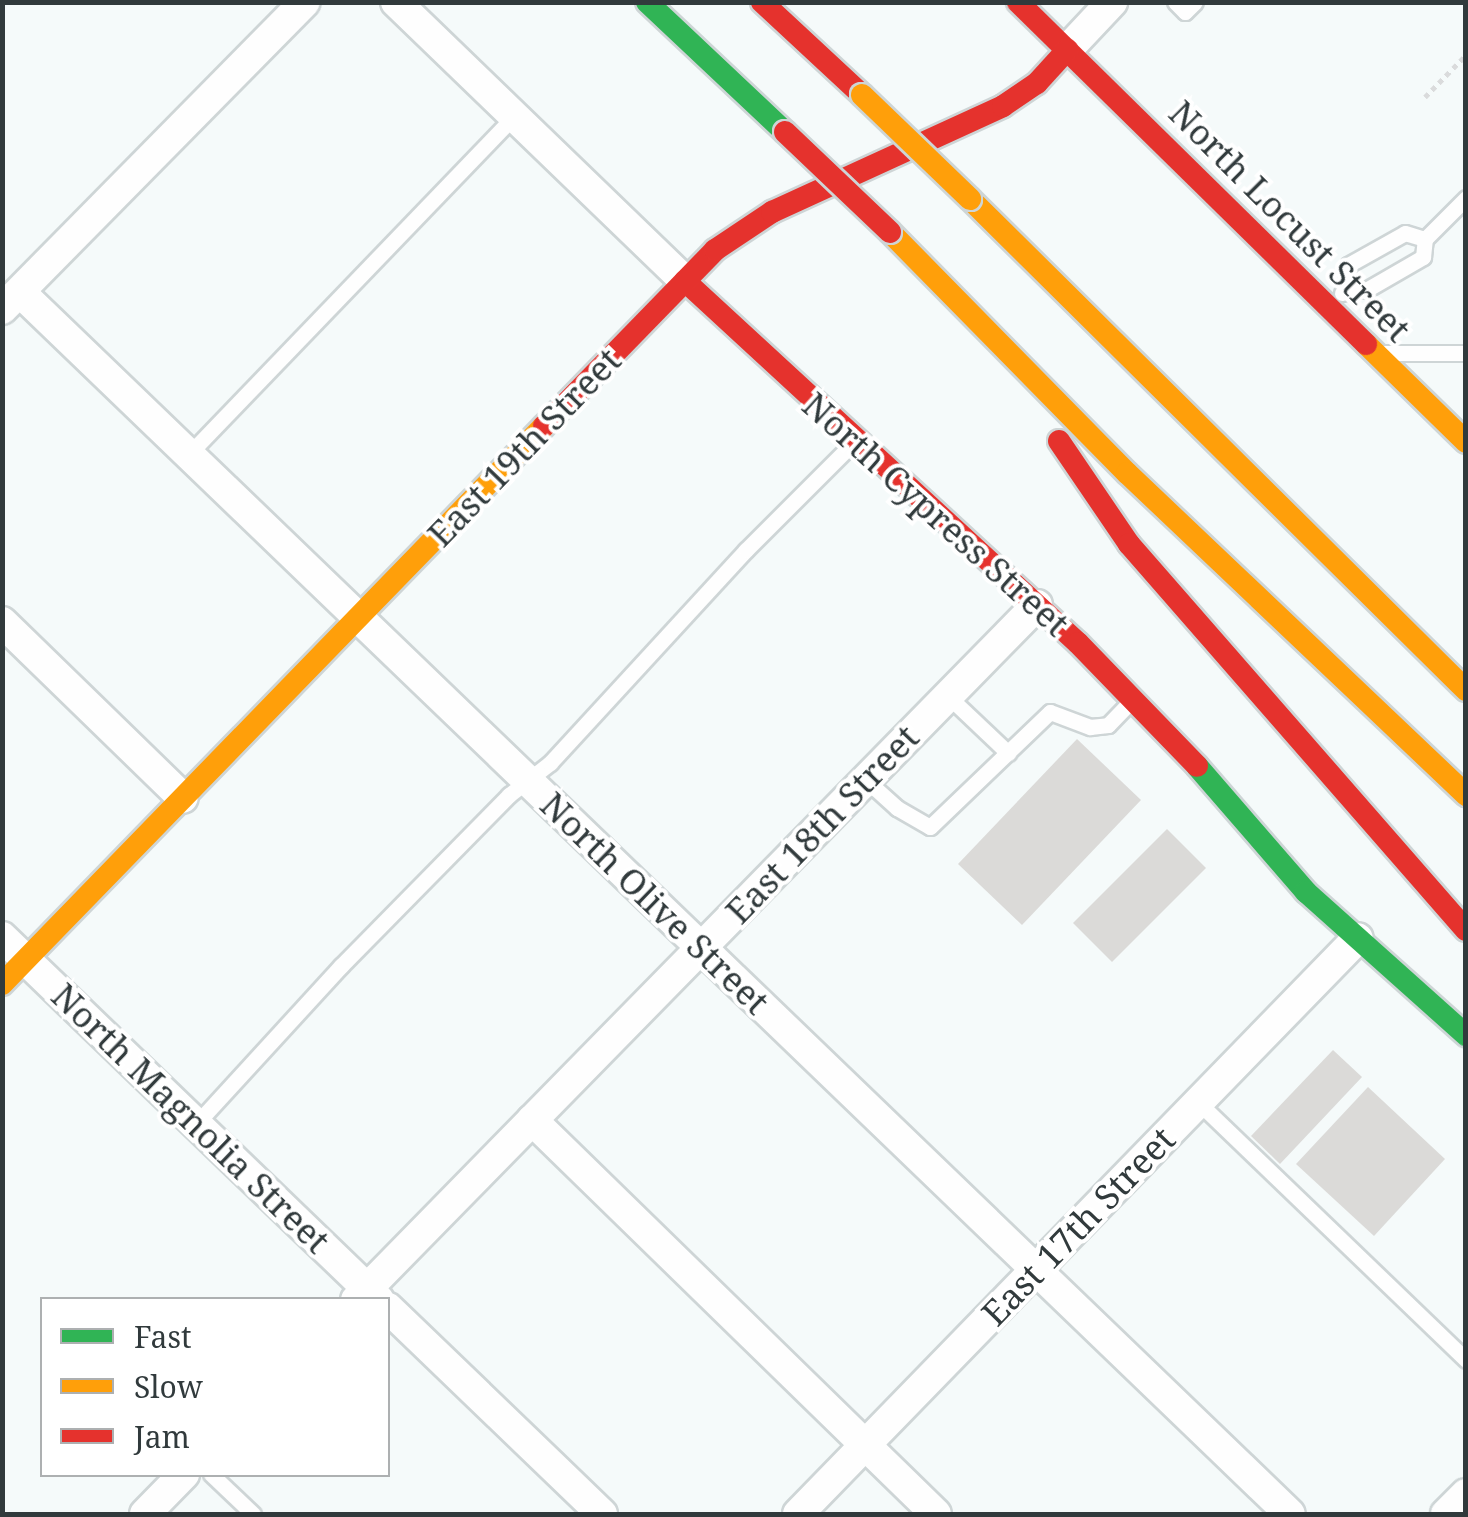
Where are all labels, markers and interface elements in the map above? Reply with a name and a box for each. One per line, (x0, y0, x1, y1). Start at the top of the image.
street label: North Locust Street (1161, 92, 1419, 350)
street label: East 19th Street (419, 339, 629, 555)
street label: North Cypress Street (794, 384, 1078, 644)
street label: East 18th Street (717, 716, 927, 932)
street label: North Olive Street (532, 783, 778, 1023)
street label: North Magnolia Street (43, 975, 339, 1261)
street label: East 17th Street (973, 1118, 1183, 1334)
legend (40, 1297, 390, 1477)
text: Fast (134, 1316, 191, 1357)
text: Slow (134, 1366, 203, 1407)
text: Jam (134, 1416, 190, 1457)

